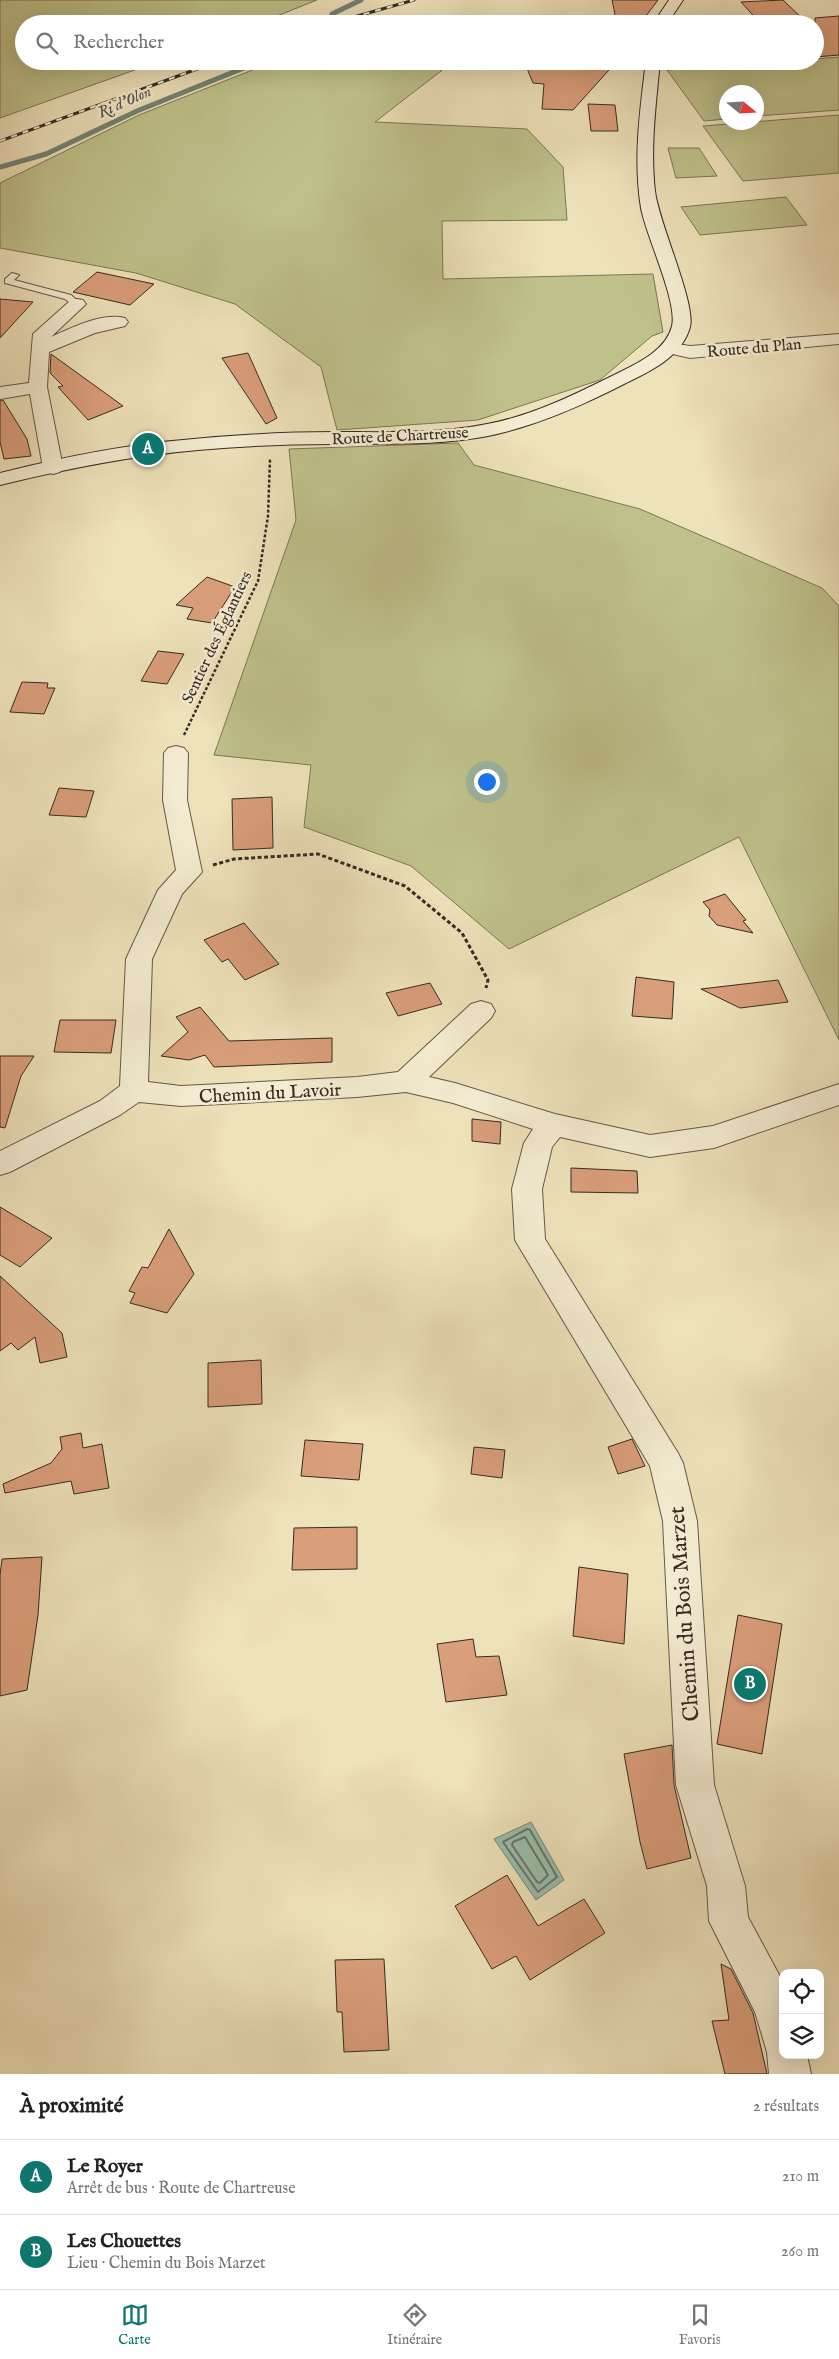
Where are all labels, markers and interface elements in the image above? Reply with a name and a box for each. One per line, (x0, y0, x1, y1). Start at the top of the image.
search box (15, 15, 824, 70)
icon: search (33, 29, 61, 57)
text: Rechercher (73, 31, 164, 55)
water label: Ri d'Olon (95, 82, 155, 124)
north arrow (719, 85, 764, 130)
street label: Route du Plan (706, 335, 803, 363)
street label: Route de Chartreuse (331, 423, 469, 451)
pin: A (132, 430, 164, 468)
street label: Sentier des Églantiers (177, 567, 257, 707)
your location (474, 769, 500, 795)
street label: Chemin du Lavoir (198, 1078, 342, 1110)
street label: Chemin du Bois Marzet (663, 1505, 706, 1722)
pin: B (734, 1665, 766, 1703)
map controls (779, 1969, 824, 2059)
button: locate (779, 1969, 824, 2014)
button: layers (779, 2014, 824, 2059)
text: À proximité (20, 2093, 123, 2120)
text: 2 résultats (753, 2097, 819, 2117)
text: Le Royer (67, 2155, 143, 2179)
text: A (31, 2167, 41, 2187)
text: 210 m (782, 2167, 819, 2187)
text: Arrêt de bus · Route de Chartreuse (67, 2179, 296, 2199)
text: Les Chouettes (67, 2230, 181, 2254)
text: B (31, 2242, 41, 2262)
text: 260 m (781, 2242, 819, 2262)
text: Lieu · Chemin du Bois Marzet (67, 2254, 266, 2274)
tab: Carte (118, 2301, 151, 2349)
tab: Itinéraire (387, 2301, 442, 2349)
tab: Favoris (679, 2301, 721, 2349)

